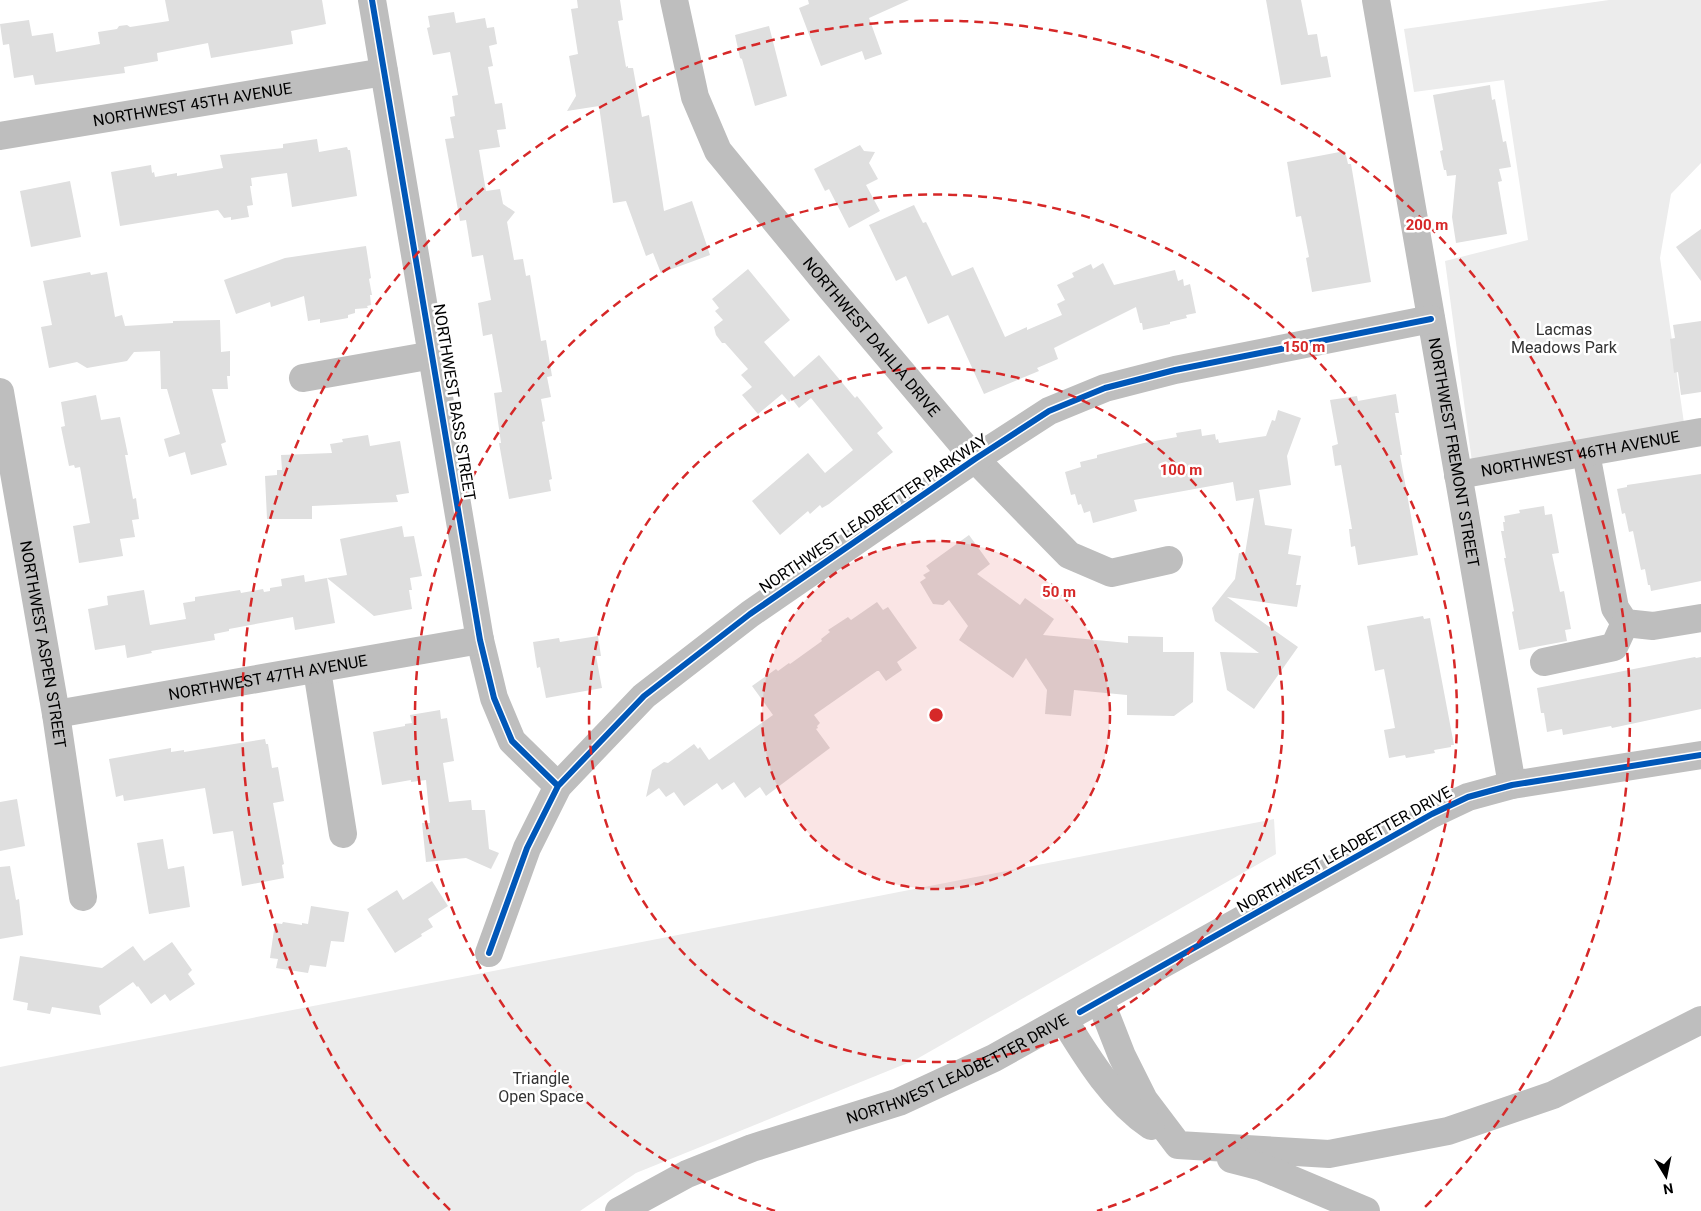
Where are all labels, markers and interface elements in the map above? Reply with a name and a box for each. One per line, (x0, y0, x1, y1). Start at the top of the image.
street label: NORTHWEST 45TH AVENUE (91, 79, 293, 130)
text: 200 m (1406, 216, 1448, 234)
street label: NORTHWEST DAHLIA DRIVE (799, 253, 944, 420)
street label: NORTHWEST BASS STREET (430, 302, 480, 502)
park label: Lacmas Meadows Park (1511, 320, 1618, 357)
street label: NORTHWEST FREMONT STREET (1425, 336, 1483, 569)
text: 150 m (1283, 338, 1325, 356)
street label: NORTHWEST 46TH AVENUE (1479, 427, 1681, 481)
street label: NORTHWEST LEADBETTER PARKWAY (756, 430, 991, 597)
text: 100 m (1160, 461, 1202, 479)
street label: NORTHWEST ASPEN STREET (16, 539, 70, 750)
text: 50 m (1042, 583, 1076, 601)
street label: NORTHWEST 47TH AVENUE (167, 651, 369, 704)
centre of rings (927, 706, 945, 724)
street label: NORTHWEST LEADBETTER DRIVE (1234, 782, 1455, 917)
street label: NORTHWEST LEADBETTER DRIVE (844, 1010, 1072, 1128)
park label: Triangle Open Space (498, 1069, 584, 1106)
north arrow (1641, 1151, 1691, 1201)
text: N (1662, 1180, 1675, 1198)

